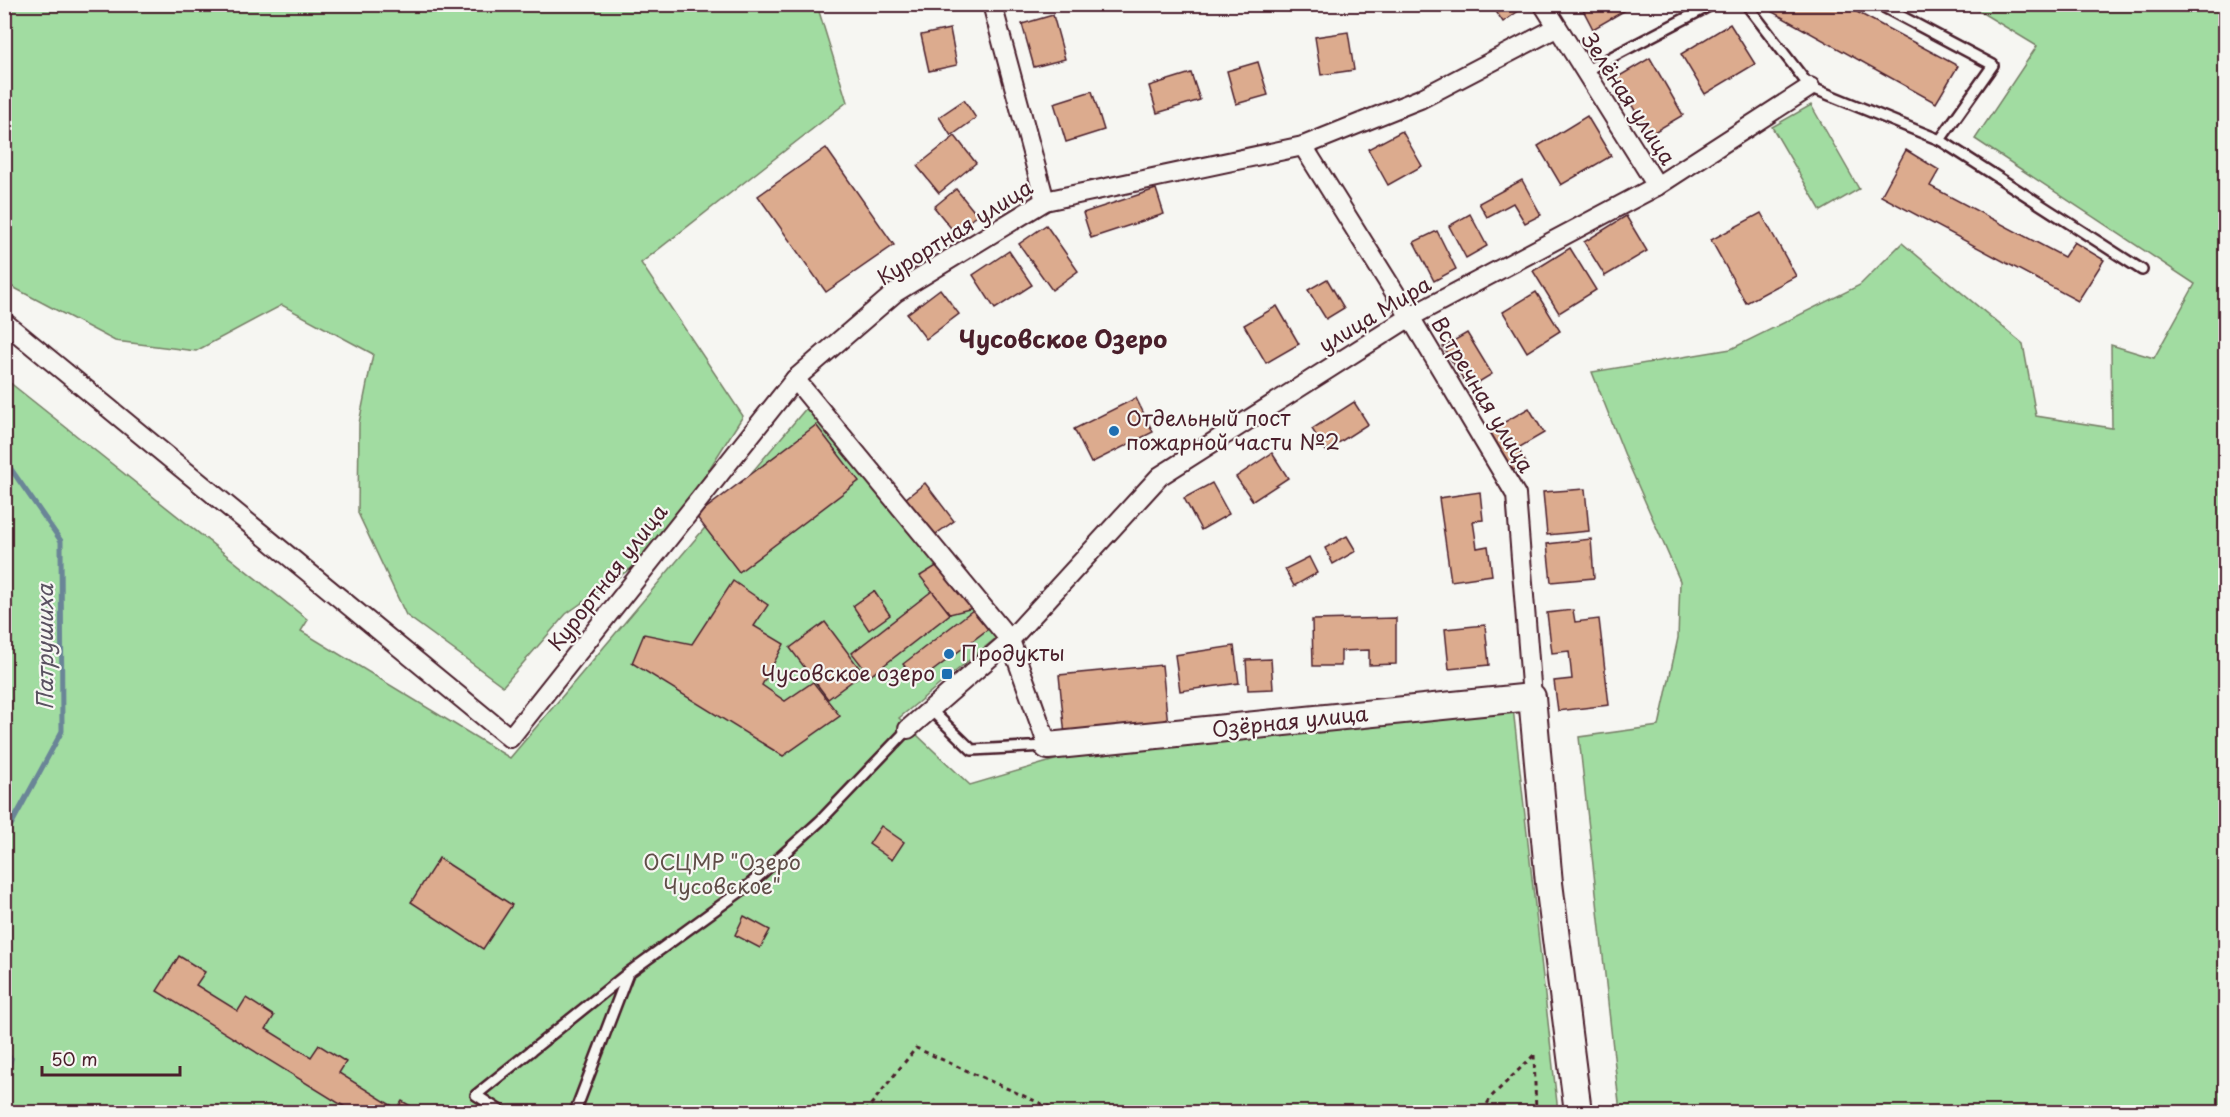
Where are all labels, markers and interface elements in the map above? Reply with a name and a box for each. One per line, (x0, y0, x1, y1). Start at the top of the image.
street label: Зелёная улица (1575, 25, 1685, 171)
street label: Курортная улица (870, 170, 1039, 292)
street label: улица Мира (1312, 267, 1437, 360)
street label: Встречная улица (1424, 310, 1543, 479)
district label: Чусовское Озеро (959, 320, 1167, 356)
place label: Отдельный пост пожарной части №2 (1126, 401, 1340, 457)
marker: Отдельный пост пожарной части №2 (1107, 424, 1121, 438)
street label: Курортная улица (539, 496, 675, 657)
water label: Патрушиха (27, 583, 60, 710)
place label: Продукты (961, 636, 1065, 668)
marker: Продукты (942, 647, 956, 661)
place label: Чусовское озеро (761, 656, 935, 688)
marker: Чусовское озеро (940, 667, 954, 681)
street label: Озёрная улица (1210, 696, 1370, 744)
park label: ОСЦМР "Озеро Чусовское" (643, 845, 801, 901)
scale bar (42, 1039, 180, 1077)
text: 50 m (51, 1045, 98, 1072)

